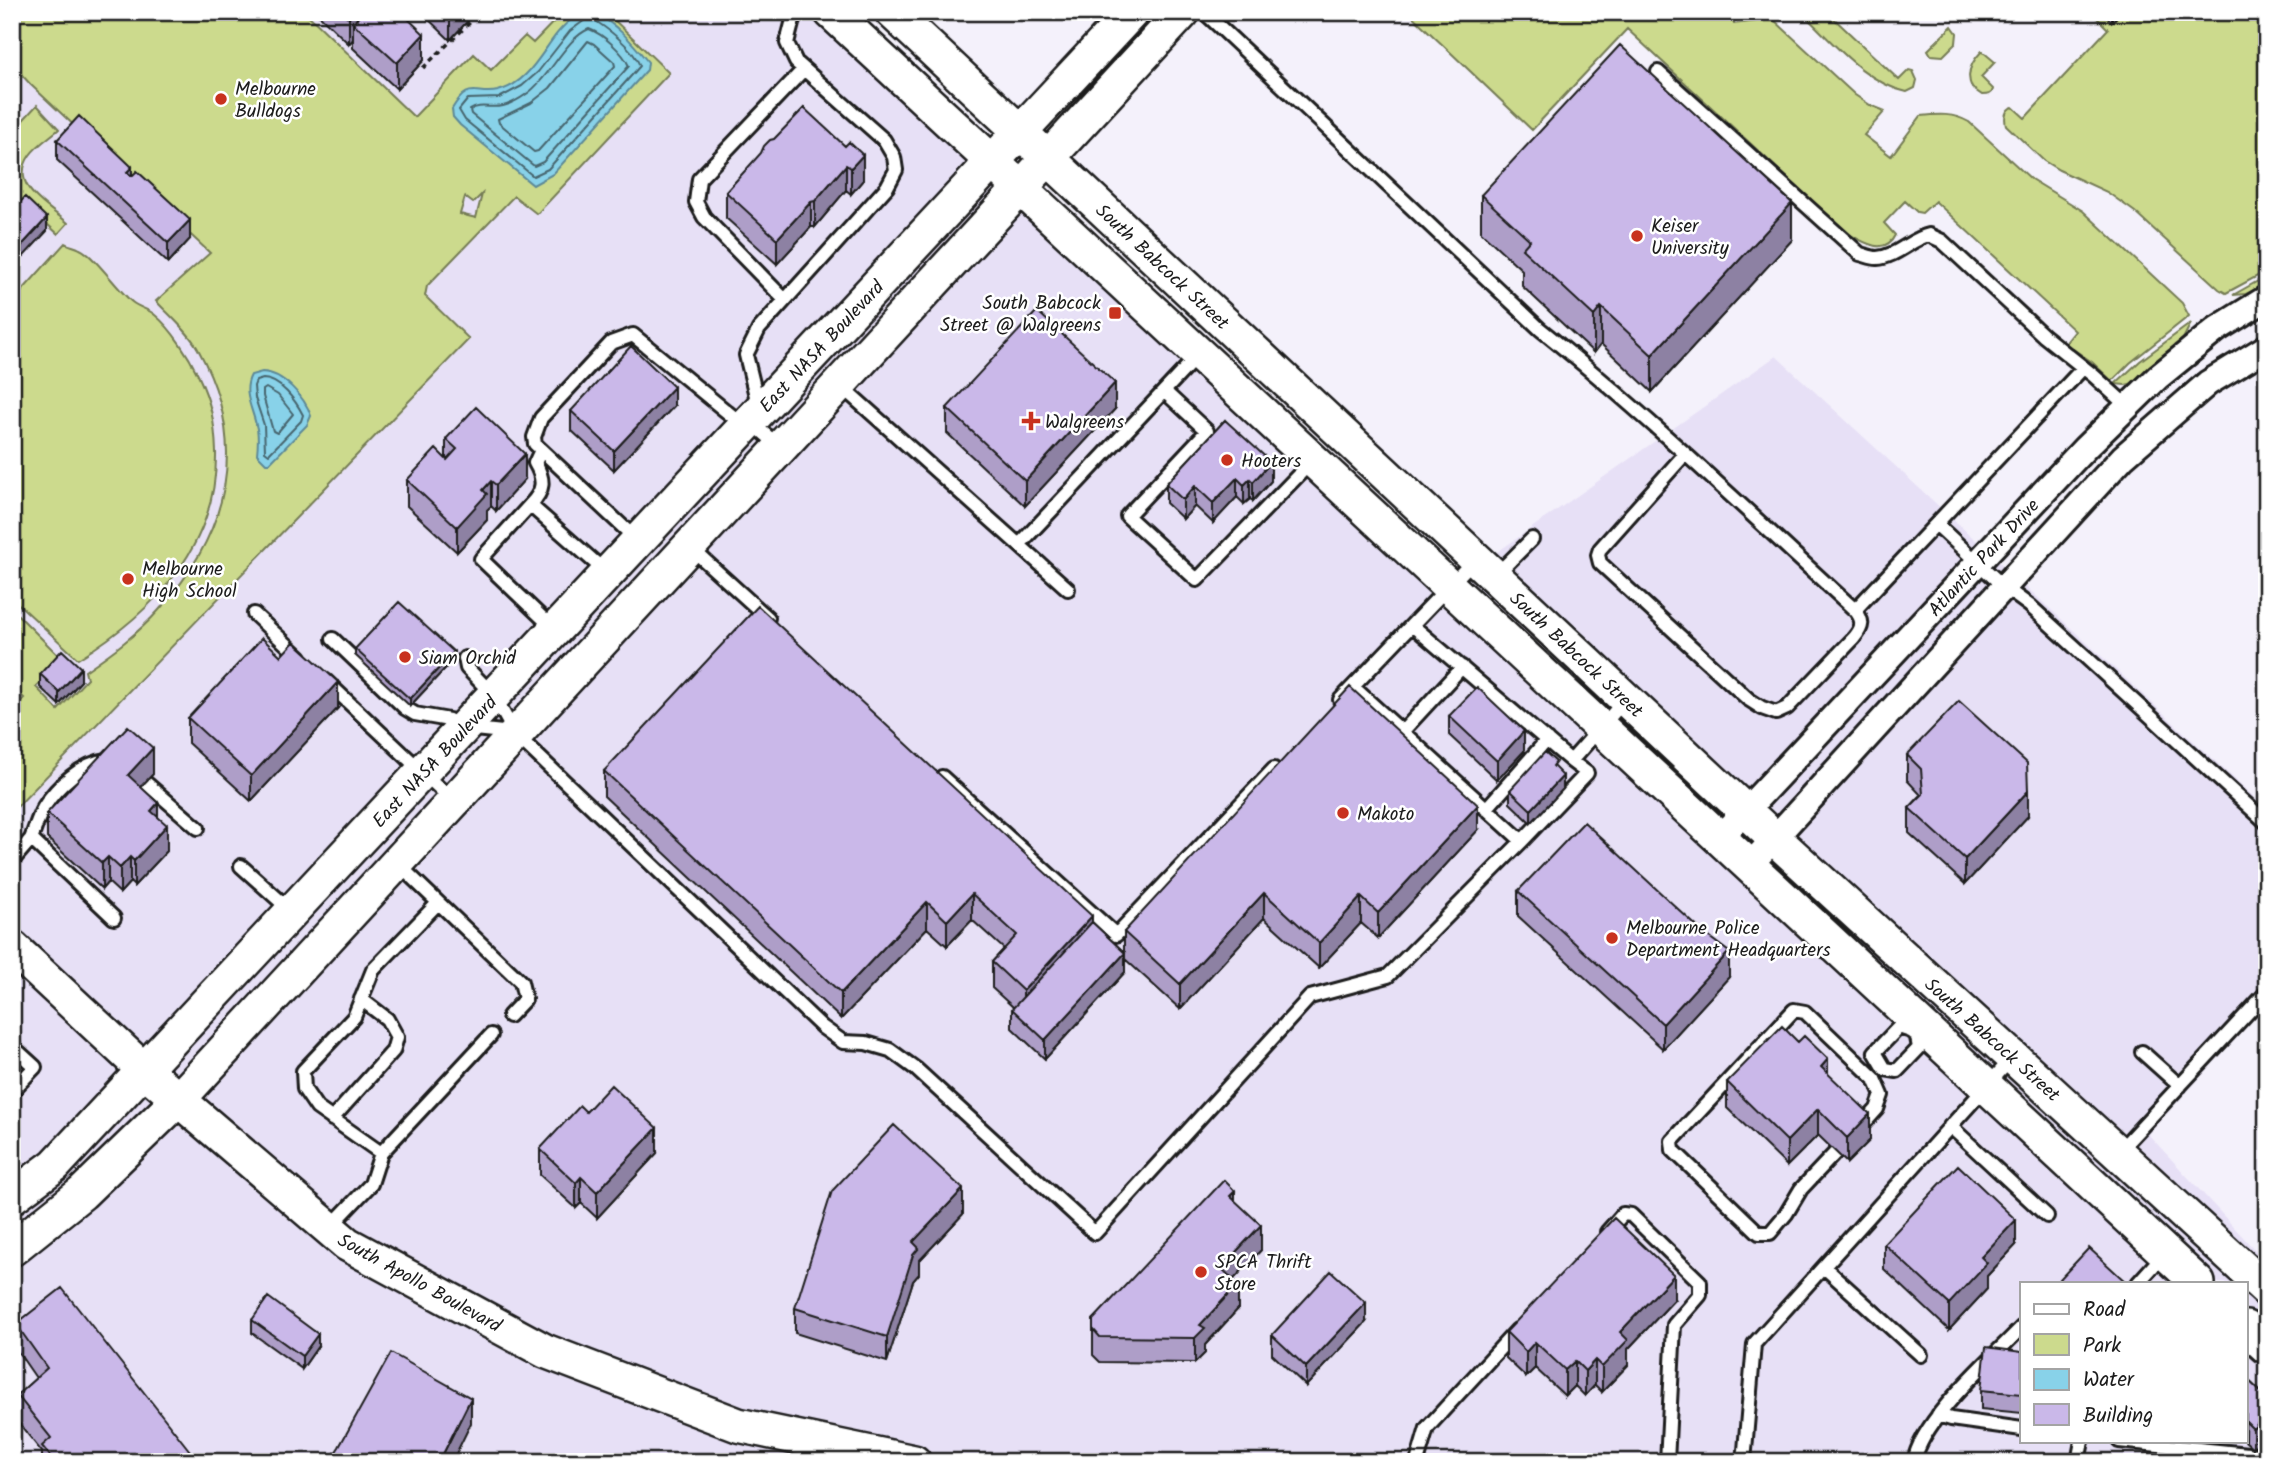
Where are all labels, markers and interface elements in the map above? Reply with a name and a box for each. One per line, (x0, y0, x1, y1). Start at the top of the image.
place label: Melbourne Bulldogs (235, 75, 316, 127)
marker: Melbourne Bulldogs (213, 91, 229, 107)
street label: South Babcock Street (1088, 197, 1236, 338)
place label: Keiser University (1651, 212, 1730, 264)
marker: Keiser University (1629, 228, 1645, 244)
street label: East NASA Boulevard (753, 274, 893, 421)
place label: South Babcock Street @ Walgreens (940, 289, 1101, 341)
marker: South Babcock Street @ Walgreens (1107, 305, 1123, 321)
place label: Walgreens (1045, 408, 1124, 438)
marker: Walgreens (1023, 413, 1039, 429)
place label: Hooters (1241, 447, 1301, 477)
marker: Hooters (1219, 452, 1235, 468)
street label: Atlantic Park Drive (1922, 492, 2048, 624)
place label: Melbourne High School (142, 555, 237, 607)
marker: Melbourne High School (120, 571, 136, 587)
street label: South Babcock Street (1502, 585, 1650, 726)
place label: Siam Orchid (419, 644, 516, 674)
marker: Siam Orchid (397, 649, 413, 665)
street label: East NASA Boulevard (366, 689, 506, 836)
place label: Makoto (1357, 800, 1414, 830)
marker: Makoto (1335, 805, 1351, 821)
place label: Melbourne Police Department Headquarters (1626, 914, 1831, 966)
marker: Melbourne Police Department Headquarters (1604, 930, 1620, 946)
street label: South Babcock Street (1917, 971, 2067, 1110)
street label: South Apollo Boulevard (331, 1226, 507, 1342)
place label: SPCA Thrift Store (1215, 1248, 1312, 1300)
marker: SPCA Thrift Store (1193, 1264, 1209, 1280)
legend (2020, 1282, 2248, 1442)
text: Road (2083, 1294, 2126, 1327)
text: Park (2083, 1330, 2121, 1363)
text: Water (2083, 1364, 2135, 1397)
text: Building (2083, 1400, 2153, 1433)

